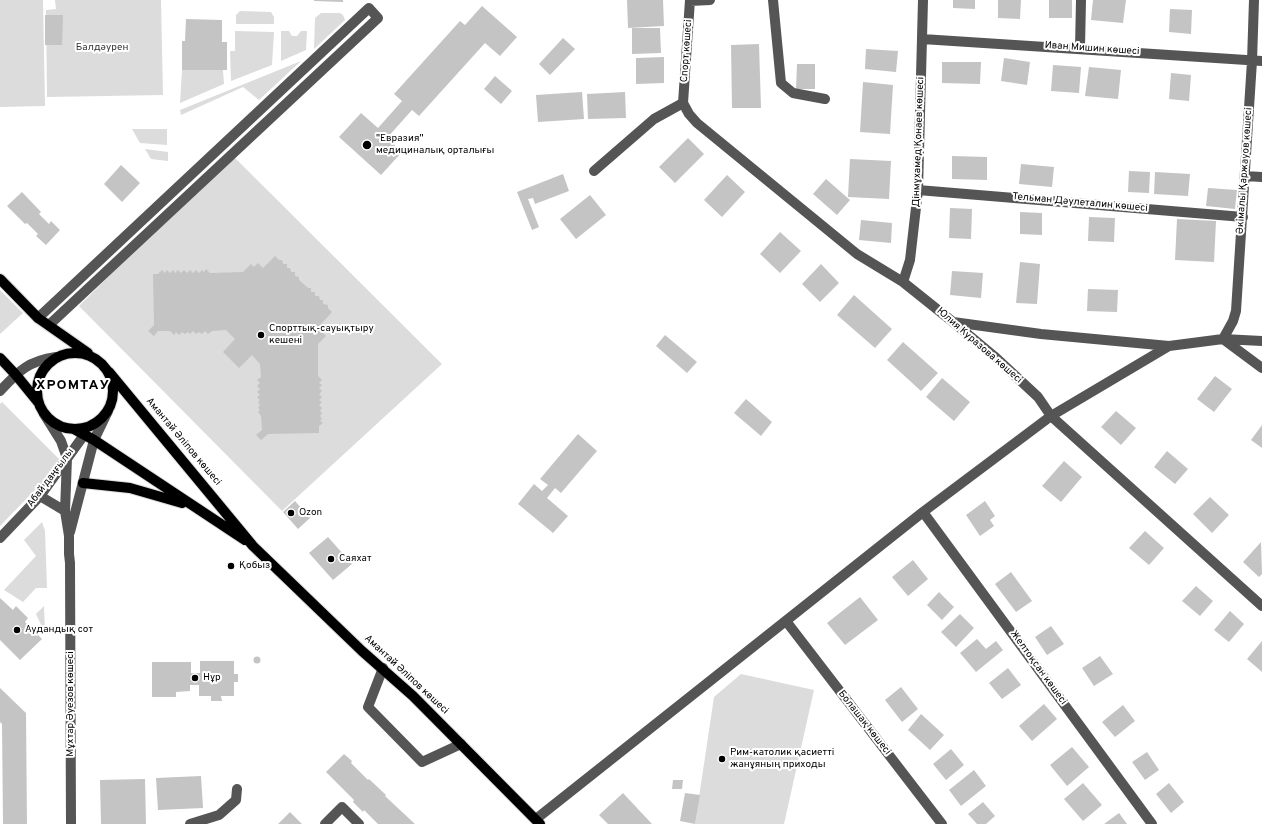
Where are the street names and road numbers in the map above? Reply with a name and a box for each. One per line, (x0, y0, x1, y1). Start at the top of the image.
street label: Спорт көшесі (679, 19, 695, 83)
street label: Иван Мишин көшесі (1044, 40, 1140, 58)
street label: Дінмұхамед Қонаев көшесі (911, 77, 927, 207)
street label: Әкімалы Қаржауов көшесі (1235, 107, 1255, 235)
street label: Тельман Дәулеталин көшесі (1012, 191, 1148, 215)
street label: Юлия Куразова көшесі (934, 306, 1024, 386)
street label: Амантай Әліпов көшесі (143, 396, 223, 488)
street label: Абай даңғылы (25, 446, 77, 510)
street label: Желтоқсан көшесі (1007, 629, 1069, 707)
street label: Амантай Әліпов көшесі (361, 633, 451, 717)
street label: Мұхтар Әуезов көшесі (65, 651, 77, 757)
street label: Болашақ көшесі (835, 688, 893, 758)

